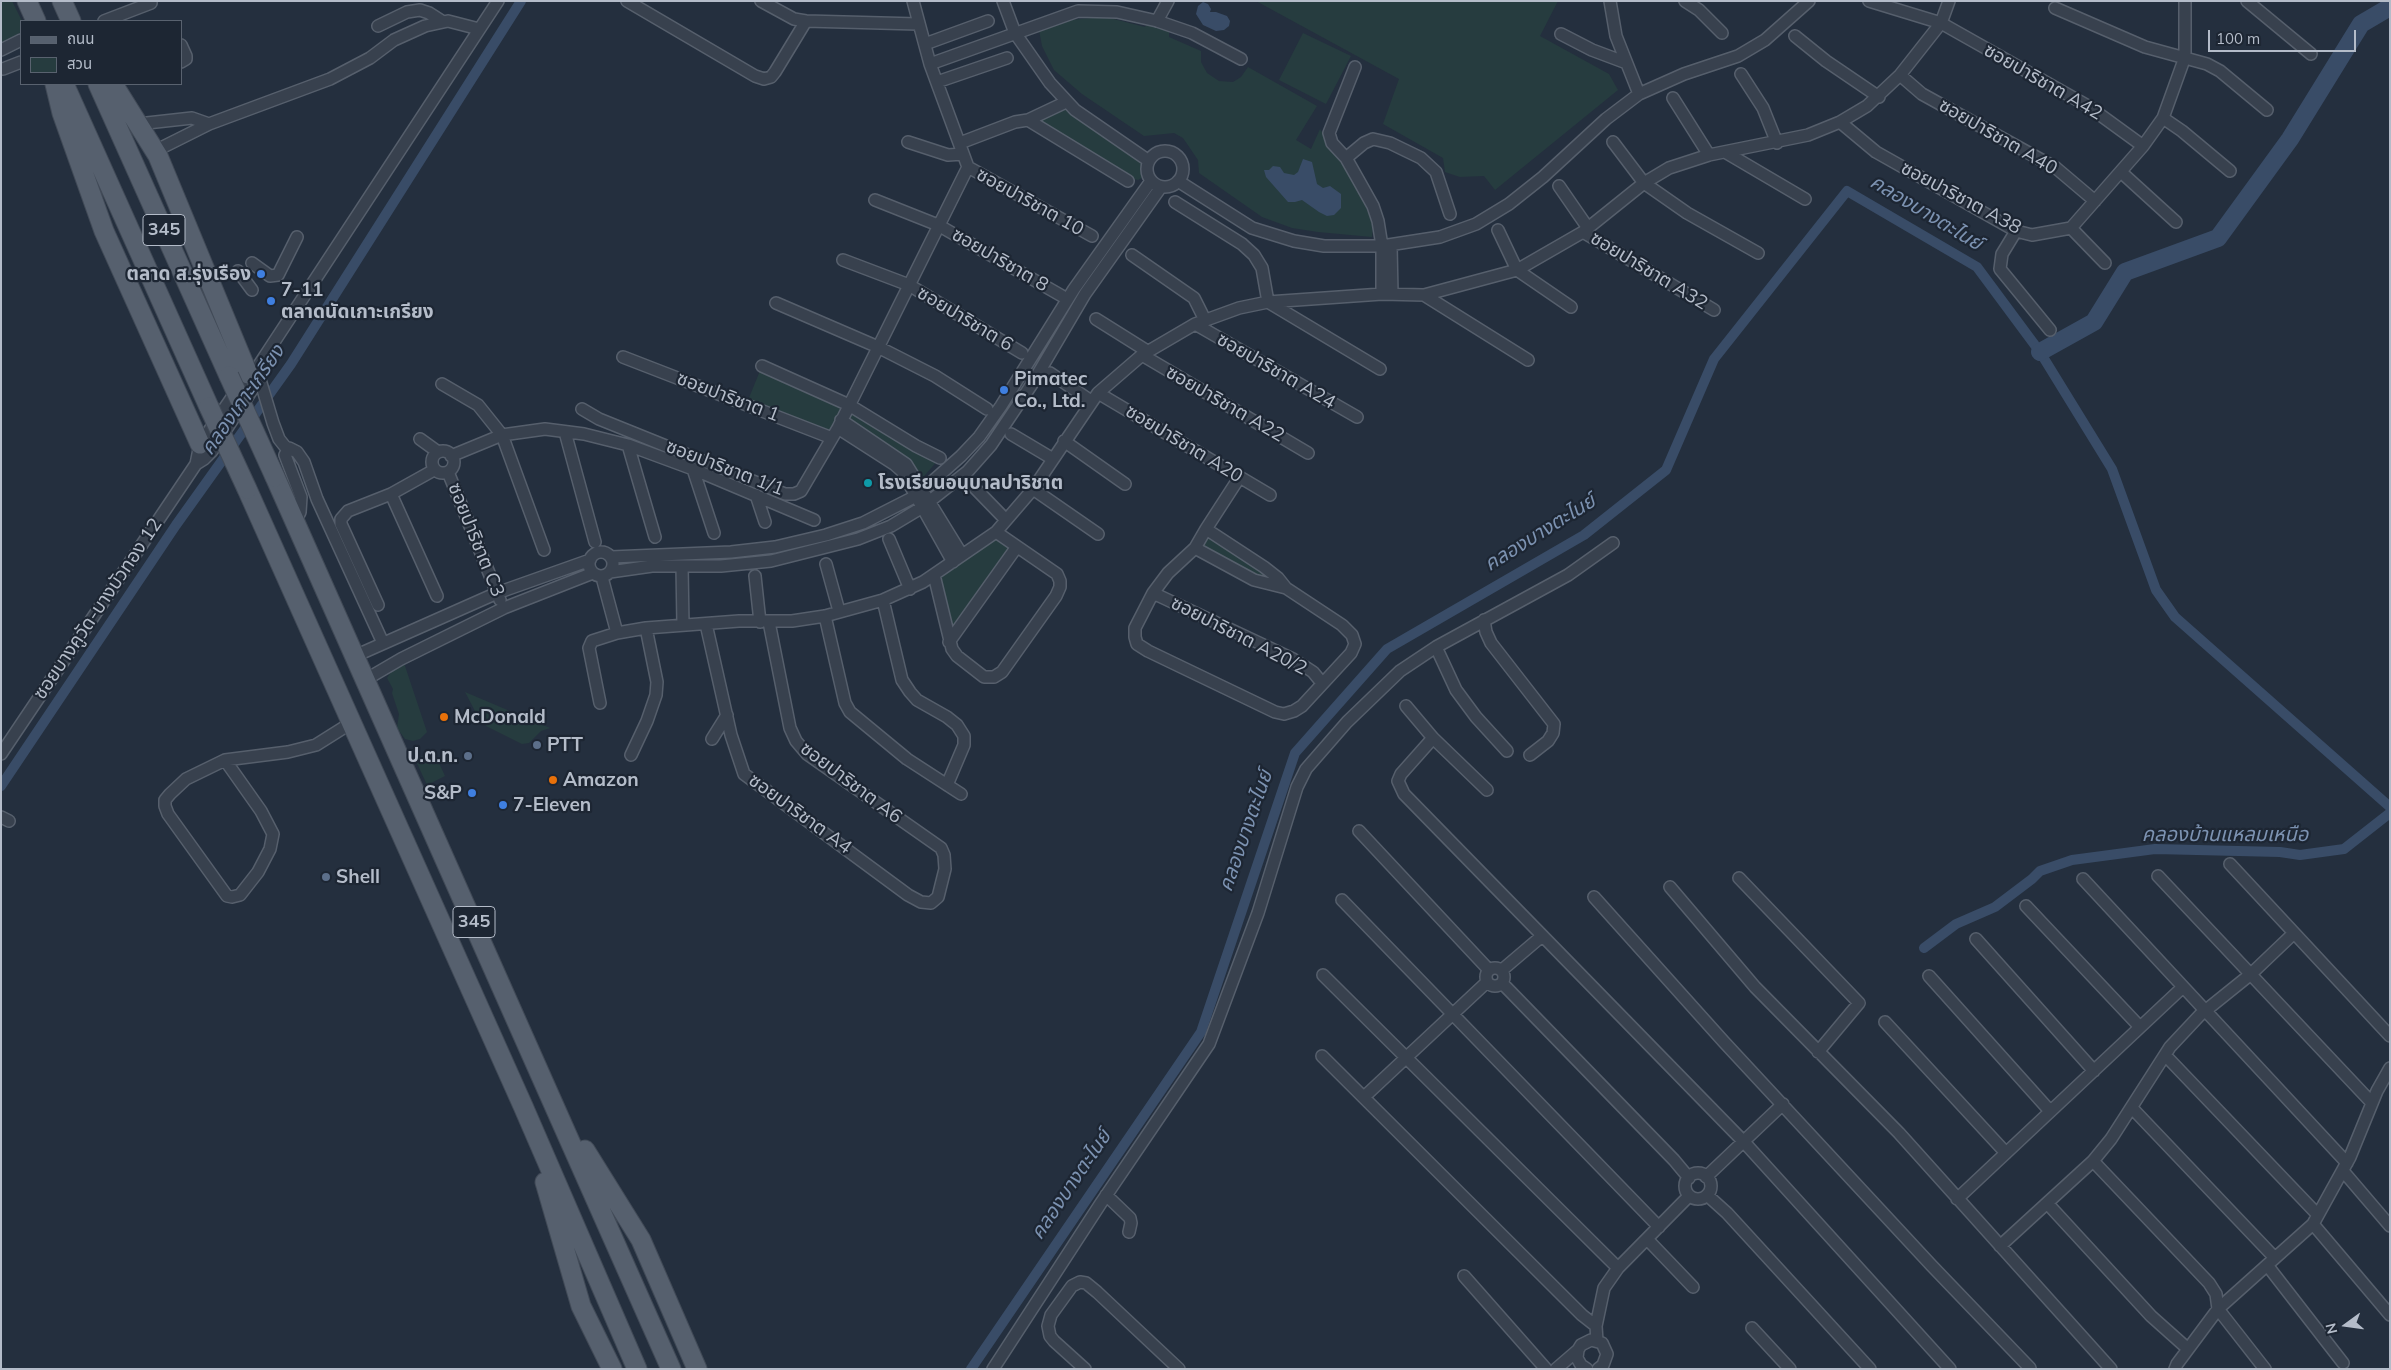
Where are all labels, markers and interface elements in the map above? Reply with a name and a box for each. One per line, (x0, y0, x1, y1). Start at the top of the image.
legend (20, 20, 182, 85)
scale bar (2211, 20, 2358, 52)
text: ถนน (67, 29, 94, 48)
text: 100 m (2216, 29, 2260, 48)
street label: ซอยปาริชาต A42 (1980, 39, 2106, 125)
text: สวน (67, 54, 92, 73)
street label: ซอยปาริชาต A40 (1935, 94, 2061, 180)
street label: ซอยปาริชาต A38 (1897, 157, 2025, 239)
street label: ซอยปาริชาต 10 (972, 163, 1088, 241)
water label: คลองบางตะไนย์ (1866, 170, 1986, 256)
road number: 345 (143, 214, 185, 246)
street label: ซอยปาริชาต 8 (948, 223, 1052, 297)
street label: ซอยปาริชาต A32 (1586, 227, 1712, 315)
place label: ตลาด ส.รุ่งเรือง (126, 263, 251, 285)
marker: ตลาด ส.รุ่งเรือง (255, 268, 267, 280)
place label: 7-11 ตลาดนัดเกาะเกรียง (281, 279, 434, 323)
street label: ซอยปาริชาต 6 (913, 281, 1017, 357)
marker: 7-11 ตลาดนัดเกาะเกรียง (265, 295, 277, 307)
street label: ซอยปาริชาต A24 (1213, 328, 1339, 414)
water label: คลองเกาะเกรียง (196, 340, 290, 460)
street label: ซอยปาริชาต A22 (1162, 361, 1288, 447)
street label: ซอยปาริชาต 1 (674, 367, 782, 427)
place label: Pimatec Co., Ltd. (1014, 368, 1088, 412)
marker: Pimatec Co., Ltd. (998, 384, 1010, 396)
street label: ซอยปาริชาต A20 (1121, 400, 1247, 488)
street label: ซอยปาริชาต 1/1 (663, 435, 787, 501)
place label: โรงเรียนอนุบาลปาริชาต (878, 472, 1063, 494)
marker: โรงเรียนอนุบาลปาริชาต (862, 477, 874, 489)
street label: ซอยปาริชาต C3 (443, 480, 509, 600)
water label: คลองบางตะไนย์ (1480, 489, 1600, 577)
street label: ซอยบางคูวัด-บางบัวทอง 12 (29, 514, 167, 704)
street label: ซอยปาริชาต A20/2 (1167, 592, 1311, 680)
place label: McDonald (454, 706, 546, 728)
marker: McDonald (438, 711, 450, 723)
place label: PTT (547, 734, 583, 756)
street label: ซอยปาริชาต A6 (795, 737, 907, 829)
marker: PTT (531, 739, 543, 751)
place label: ป.ต.ท. (407, 745, 458, 767)
marker: ป.ต.ท. (462, 750, 474, 762)
water label: คลองบางตะไนย์ (1214, 767, 1278, 895)
place label: Amazon (563, 769, 639, 791)
street label: ซอยปาริชาต A4 (744, 769, 856, 859)
marker: Amazon (547, 774, 559, 786)
place label: S&P (424, 782, 462, 804)
marker: S&P (466, 787, 478, 799)
place label: 7-Eleven (513, 794, 591, 816)
marker: 7-Eleven (497, 799, 509, 811)
water label: คลองบ้านแหลมเหนือ (2142, 823, 2308, 847)
place label: Shell (336, 866, 380, 888)
marker: Shell (320, 871, 332, 883)
road number: 345 (453, 906, 495, 938)
water label: คลองบางตะไนย์ (1026, 1126, 1116, 1244)
north arrow (2321, 1300, 2371, 1350)
text: N (2321, 1321, 2341, 1336)

